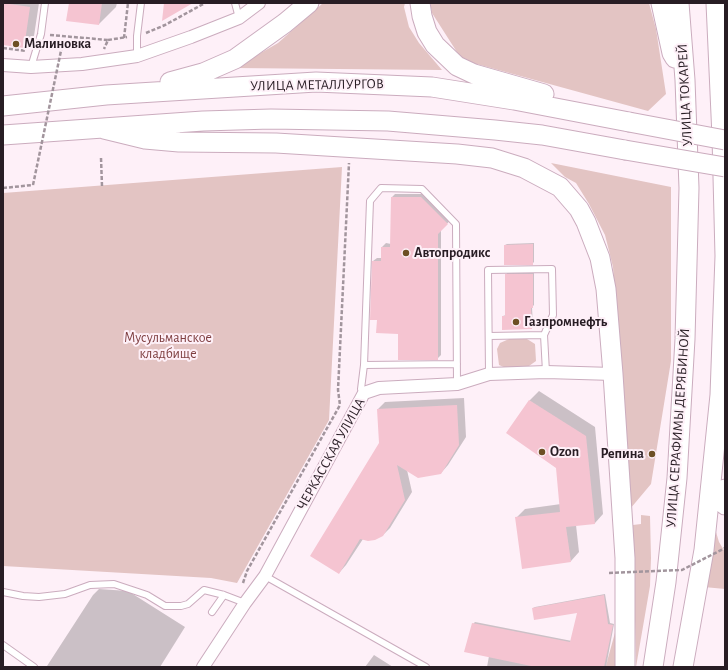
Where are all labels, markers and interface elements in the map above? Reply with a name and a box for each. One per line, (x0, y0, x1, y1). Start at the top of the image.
place label: Малиновка (24, 36, 91, 52)
marker: Малиновка (11, 39, 21, 49)
street label: УЛИЦА ТОКАРЕЙ (674, 43, 696, 147)
street label: УЛИЦА МЕТАЛЛУРГОВ (250, 75, 384, 95)
place label: Автопродикс (414, 245, 490, 261)
marker: Автопродикс (401, 248, 411, 258)
place label: Газпромнефть (524, 314, 607, 330)
marker: Газпромнефть (511, 317, 521, 327)
street label: УЛИЦА СЕРАФИМЫ ДЕРЯБИНОЙ (663, 328, 693, 528)
park label: Мусульманское кладбище (124, 330, 212, 362)
street label: ЧЕРКАССКАЯ УЛИЦА (293, 395, 369, 513)
place label: Ozon (550, 444, 579, 460)
place label: Репина (600, 446, 644, 462)
marker: Ozon (537, 447, 547, 457)
marker: Репина (647, 449, 657, 459)

